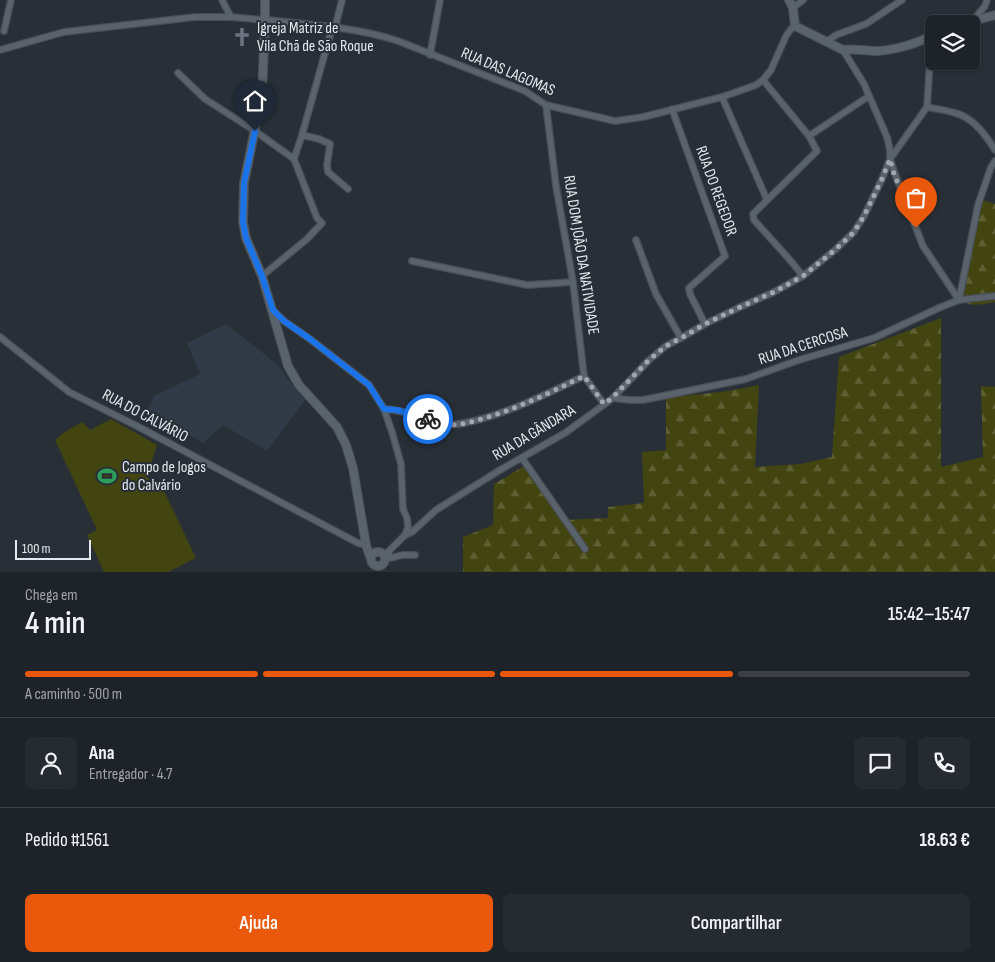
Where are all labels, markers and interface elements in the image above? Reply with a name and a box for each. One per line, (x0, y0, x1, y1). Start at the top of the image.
map controls (925, 15, 980, 70)
button: layers (925, 15, 980, 70)
place label: Igreja Matriz de Vila Chã de São Roque (257, 19, 374, 56)
church icon: Igreja Matriz de Vila Chã de São Roque (231, 26, 253, 48)
street label: RUA DAS LAGOMAS (458, 44, 558, 100)
pin (234, 80, 276, 131)
icon: home (241, 87, 269, 115)
street label: RUA DO REGEDOR (691, 143, 741, 239)
street label: RUA DOM JOÃO DA NATIVIDADE (559, 174, 603, 336)
pin (895, 177, 937, 228)
icon: bag (902, 184, 930, 212)
street label: RUA DA CERCOSA (756, 323, 850, 369)
street label: RUA DO CALVÁRIO (99, 385, 191, 447)
courier (403, 394, 453, 444)
street label: RUA DA GÂNDARA (489, 401, 579, 465)
icon: bike (414, 405, 442, 433)
place label: Campo de Jogos do Calvário (122, 458, 206, 495)
sports icon: Campo de Jogos do Calvário (96, 465, 118, 487)
scale bar (15, 537, 91, 560)
text: 100 m (22, 540, 51, 557)
text: Chega em (25, 586, 78, 605)
text: 15:42–15:47 (888, 603, 970, 626)
text: 4 min (25, 604, 86, 643)
text: A caminho · 500 m (25, 685, 122, 704)
button: person (25, 737, 77, 789)
button: chat (854, 737, 906, 789)
button: phone (918, 737, 970, 789)
text: Ana (89, 742, 115, 765)
text: Entregador · 4.7 (89, 765, 172, 784)
text: Pedido #1561 (25, 829, 109, 852)
text: 18.63 € (920, 829, 970, 852)
button: Ajuda (25, 894, 493, 952)
button: Compartilhar (503, 894, 970, 952)

